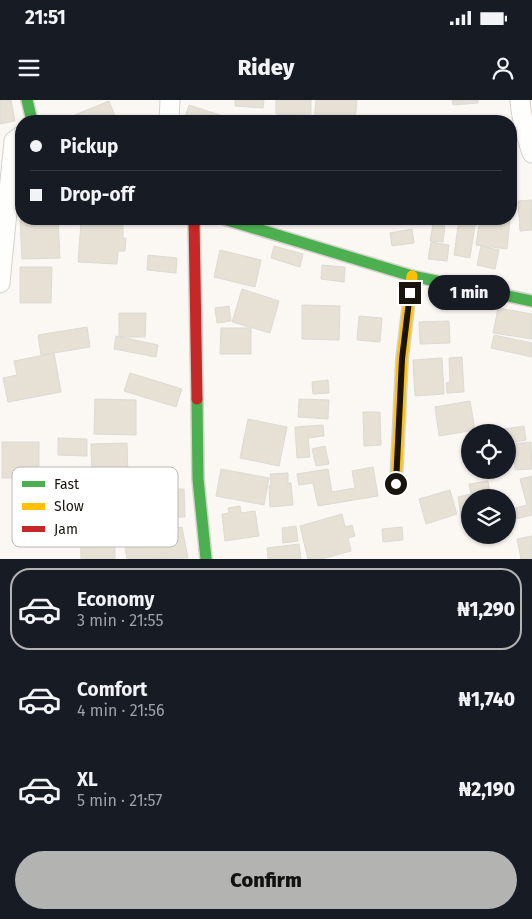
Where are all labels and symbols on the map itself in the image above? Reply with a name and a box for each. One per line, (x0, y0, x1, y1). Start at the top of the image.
callout: 1 min (428, 276, 510, 310)
route end (399, 282, 421, 304)
legend (12, 467, 178, 547)
route start (385, 473, 407, 495)
text: Fast (54, 476, 80, 493)
text: Slow (54, 498, 84, 515)
text: Jam (54, 521, 78, 538)

